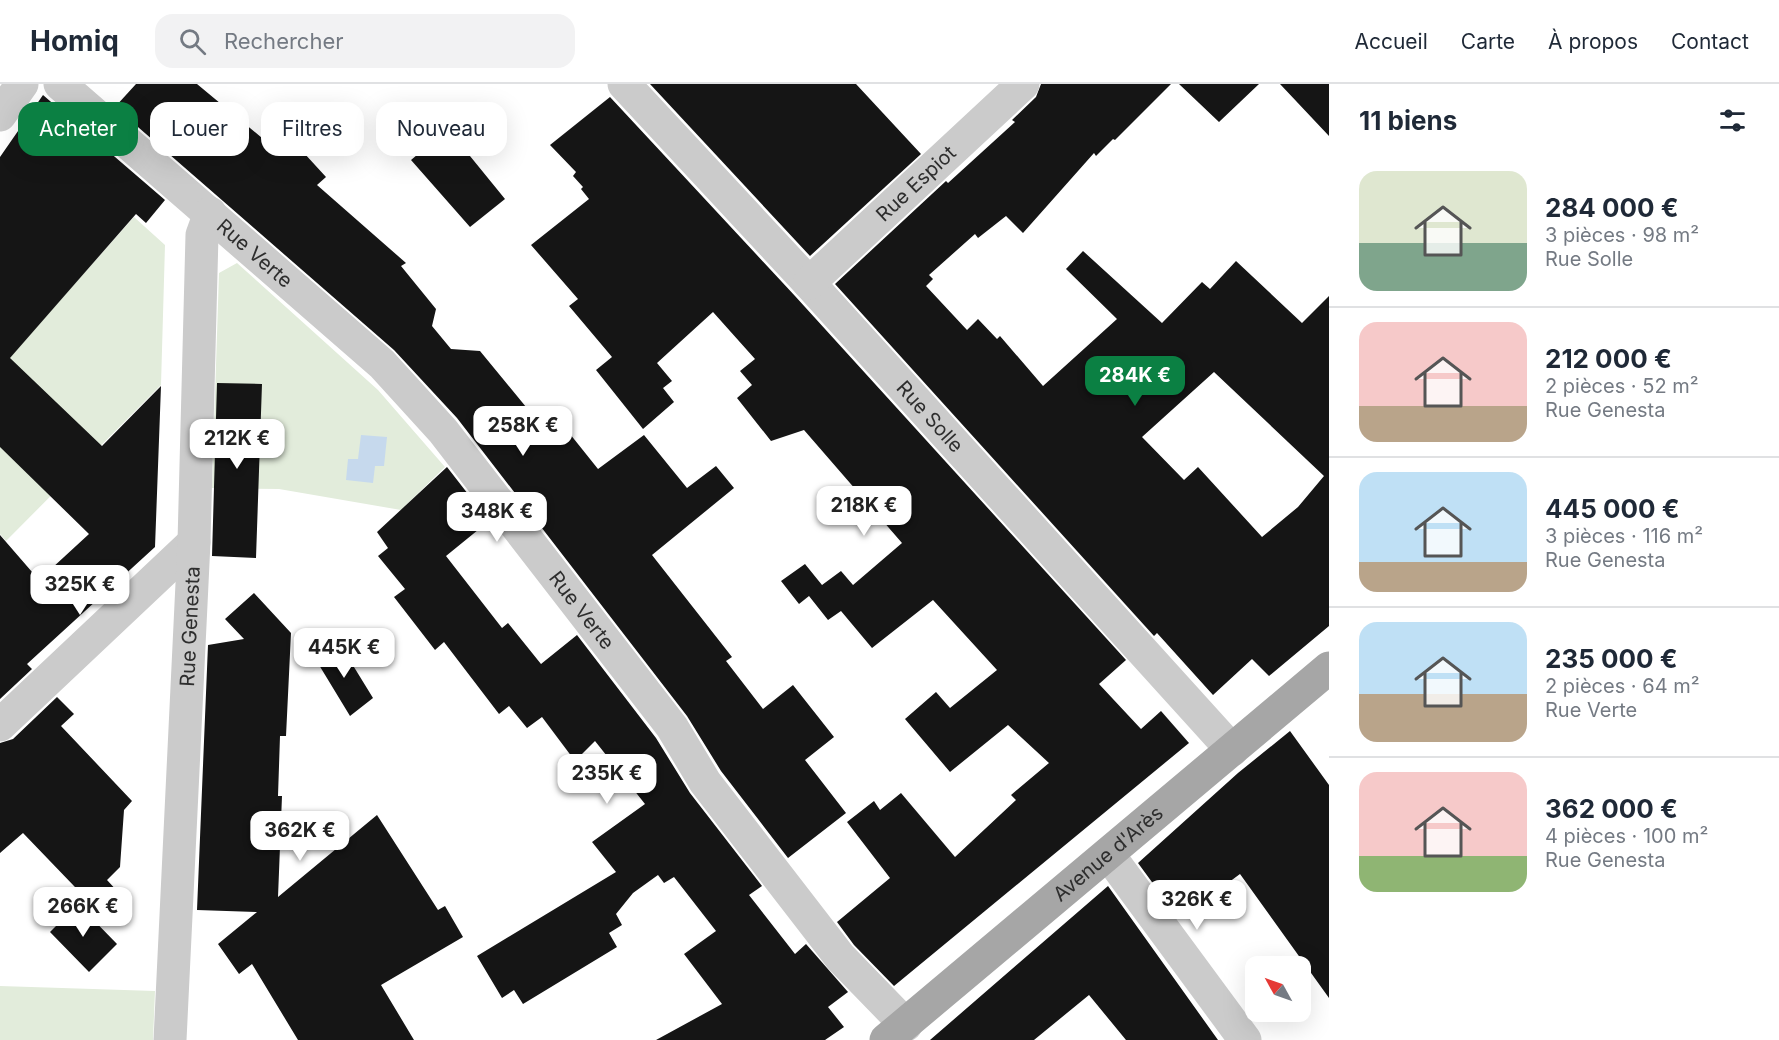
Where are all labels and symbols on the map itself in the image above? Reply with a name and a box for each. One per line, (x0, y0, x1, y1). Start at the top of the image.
street label: Rue Espiot (871, 140, 961, 226)
street label: Rue Verte (212, 214, 297, 293)
pin: 284K € (1086, 356, 1184, 407)
street label: Rue Solle (892, 376, 969, 457)
pin: 258K € (474, 406, 572, 457)
pin: 212K € (188, 419, 286, 470)
pin: 218K € (815, 486, 913, 537)
pin: 348K € (448, 492, 546, 543)
pin: 325K € (31, 565, 129, 616)
street label: Rue Genesta (175, 566, 205, 687)
street label: Rue Verte (544, 566, 619, 654)
pin: 445K € (295, 628, 393, 679)
pin: 235K € (558, 754, 656, 805)
street label: Avenue d'Arès (1048, 801, 1168, 906)
pin: 362K € (251, 811, 349, 862)
pin: 326K € (1148, 880, 1246, 931)
pin: 266K € (34, 887, 132, 938)
north arrow (1245, 956, 1311, 1022)

